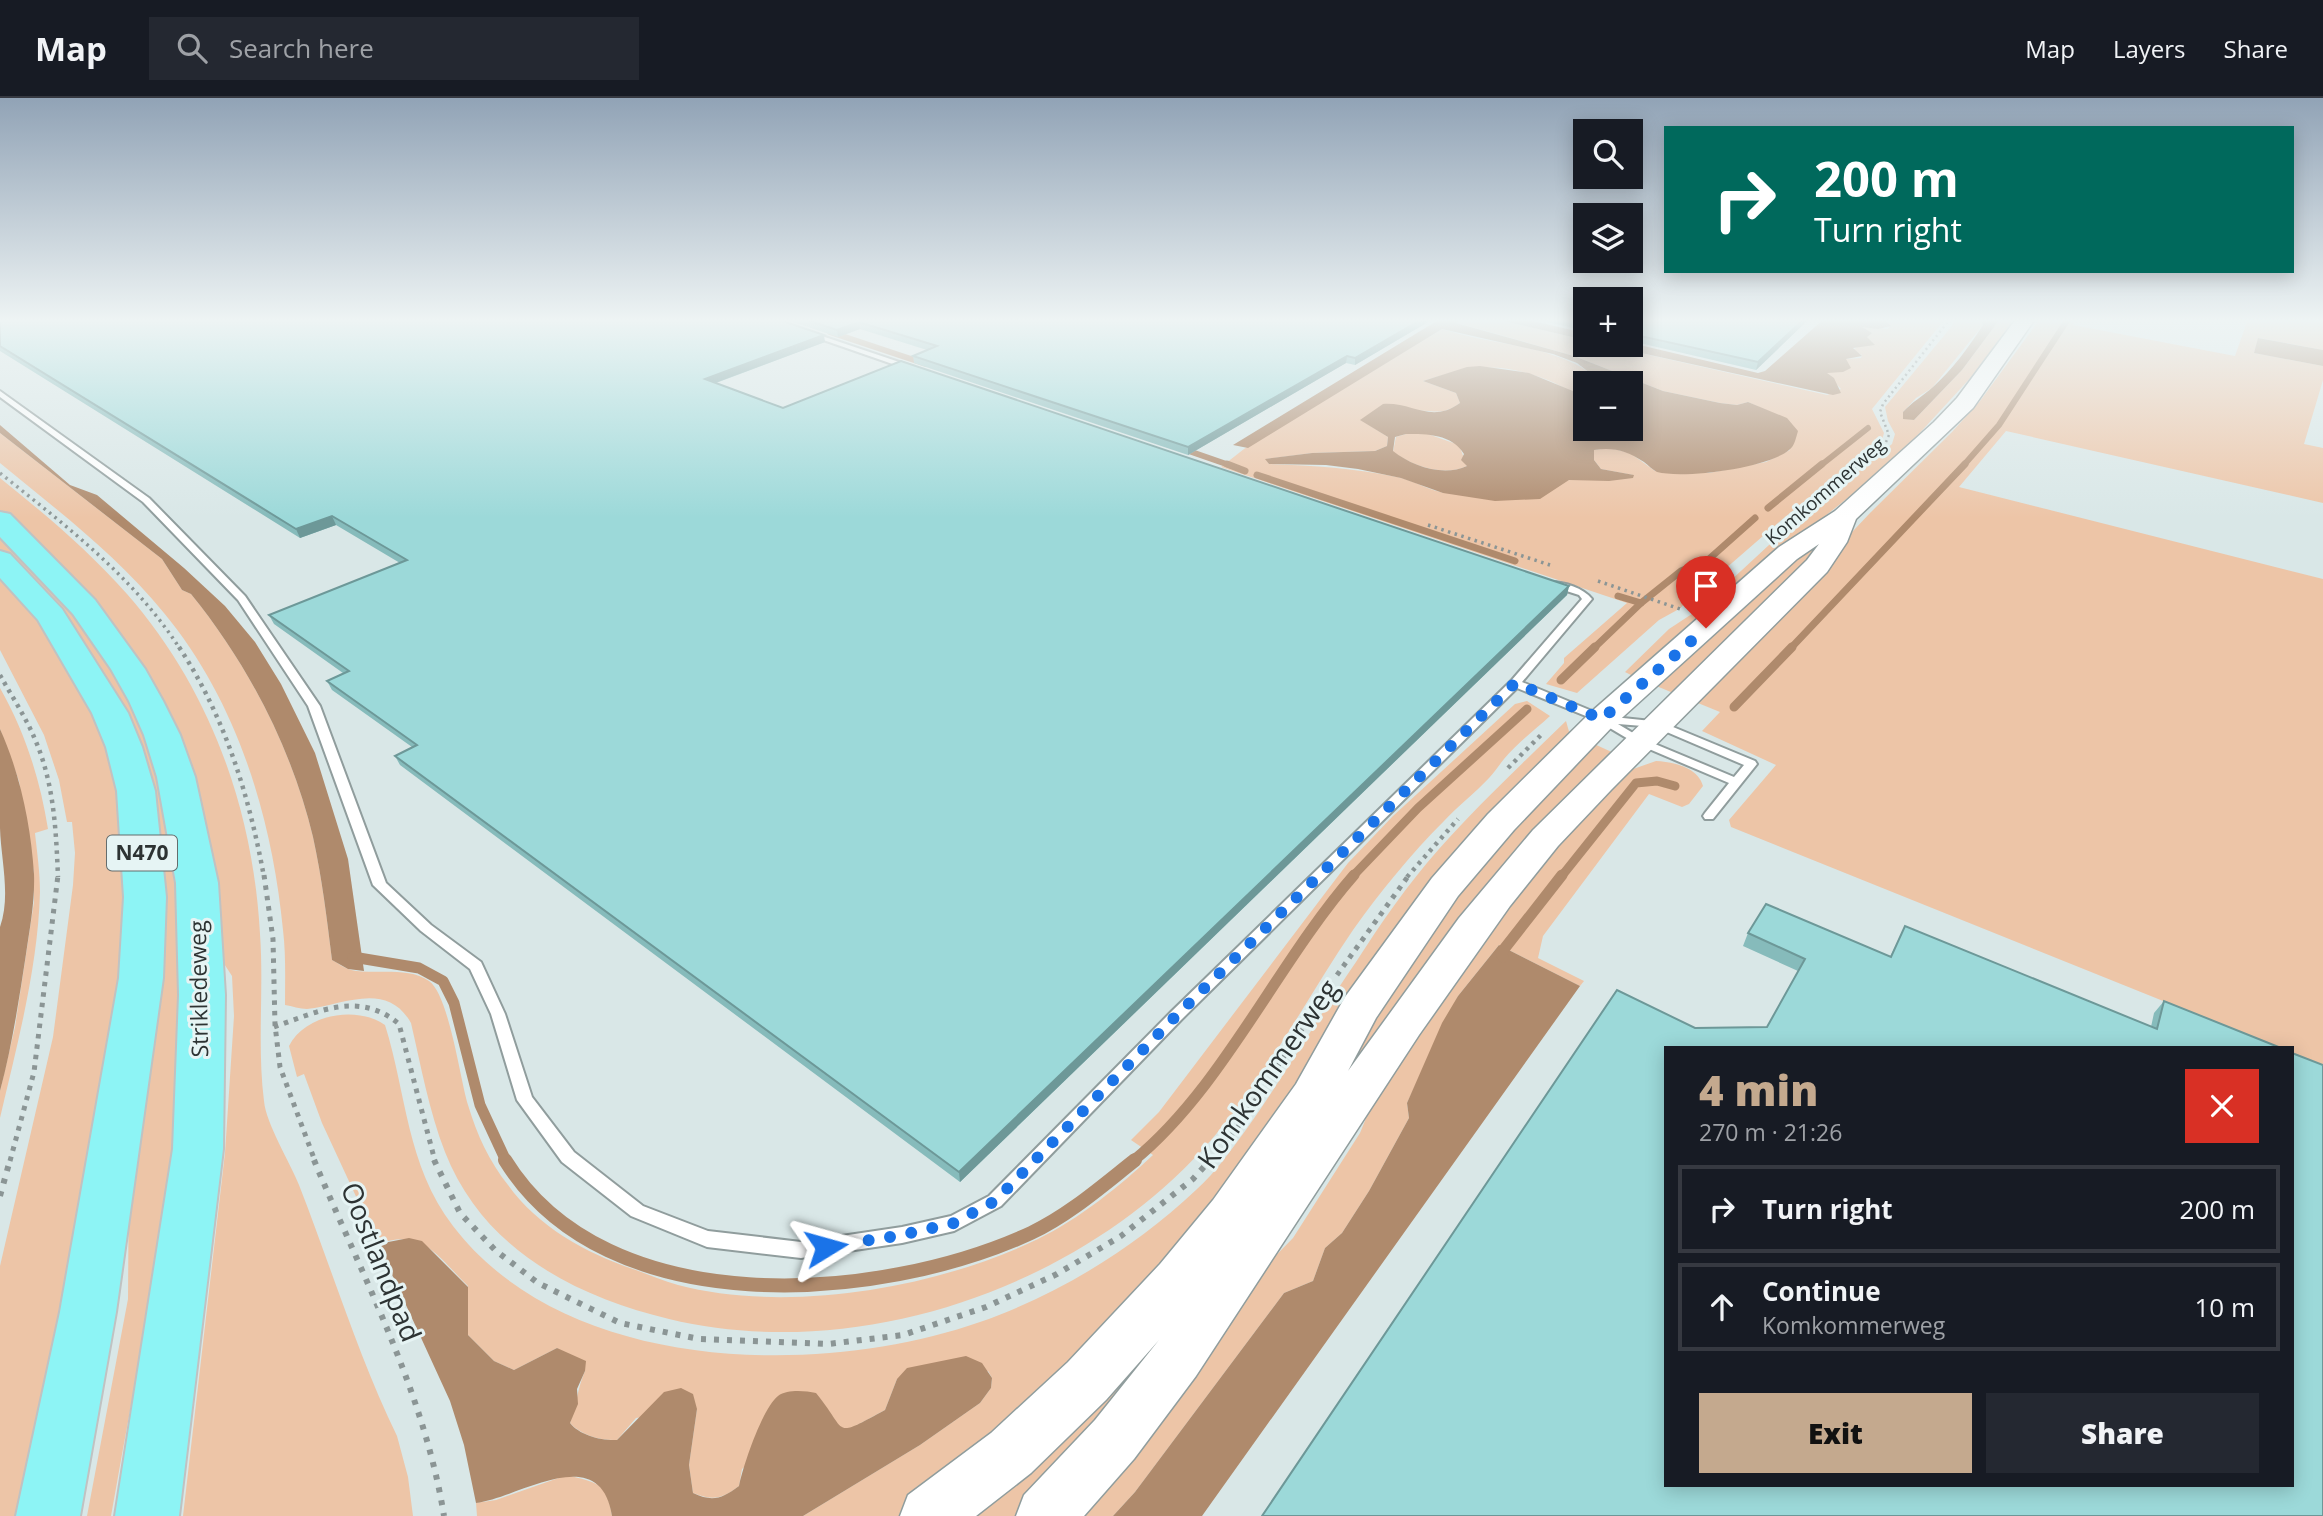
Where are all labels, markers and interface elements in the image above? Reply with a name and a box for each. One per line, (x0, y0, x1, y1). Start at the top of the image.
search box (149, 17, 639, 80)
text: Map (35, 26, 107, 71)
icon: search (173, 29, 211, 67)
text: Search here (229, 30, 374, 66)
text: Map (2025, 32, 2075, 65)
text: Layers (2113, 32, 2186, 65)
text: Share (2224, 32, 2288, 65)
map controls (1573, 119, 1643, 441)
button: search (1573, 119, 1643, 189)
text: 200 m (1814, 145, 1959, 211)
icon: right (1699, 154, 1790, 245)
button: layers (1573, 203, 1643, 273)
text: Turn right (1814, 208, 1962, 251)
button: + (1573, 287, 1643, 357)
button: − (1573, 371, 1643, 441)
street label: Komkommerweg (1759, 432, 1891, 550)
pin (1676, 556, 1736, 628)
icon: arrive (1687, 567, 1725, 605)
road number: N470 (107, 836, 177, 870)
street label: Strikledeweg (181, 920, 215, 1058)
street label: Komkommerweg (1188, 971, 1347, 1176)
text: 4 min (1699, 1061, 1818, 1118)
button: close (2185, 1069, 2259, 1143)
text: 270 m · 21:26 (1699, 1116, 1842, 1148)
street label: Oostlandpad (333, 1176, 431, 1347)
icon: right (1703, 1190, 1741, 1228)
text: Turn right (1762, 1191, 1893, 1227)
text: 200 m (2180, 1191, 2255, 1227)
position arrow (789, 1210, 863, 1284)
text: Continue (1762, 1273, 1881, 1309)
icon: ahead (1703, 1288, 1741, 1326)
text: 10 m (2194, 1289, 2255, 1325)
text: Komkommerweg (1762, 1309, 1945, 1341)
button: Exit (1699, 1393, 1972, 1473)
button: Share (1986, 1393, 2259, 1473)

